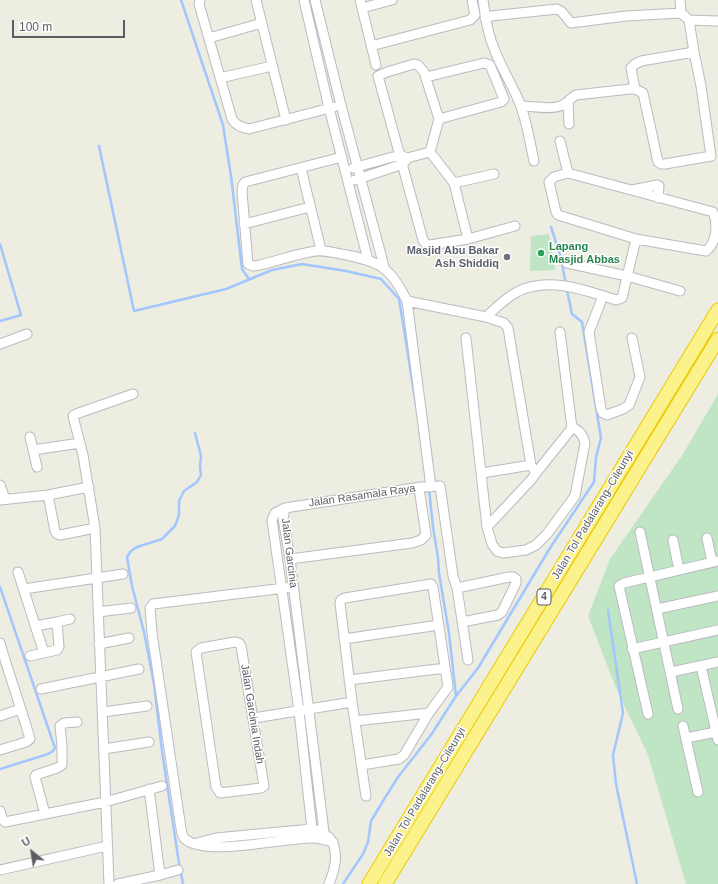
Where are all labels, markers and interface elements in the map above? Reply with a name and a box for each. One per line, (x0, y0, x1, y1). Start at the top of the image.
scale bar (14, 12, 127, 38)
text: 100 m (19, 20, 52, 34)
place label: Lapang Masjid Abbas (549, 240, 620, 266)
place label: Masjid Abu Bakar Ash Shiddiq (407, 244, 499, 270)
marker: Lapang Masjid Abbas (536, 248, 546, 258)
marker: Masjid Abu Bakar Ash Shiddiq (502, 252, 512, 262)
street label: Jalan Tol Padalarang–Cileunyi (549, 448, 637, 582)
street label: Jalan Rasamala Raya (308, 482, 416, 510)
street label: Jalan Garcinia (278, 517, 300, 589)
road number: 4 (537, 589, 551, 605)
street label: Jalan Garcinia Indah (238, 663, 266, 765)
street label: Jalan Tol Padalarang–Cileunyi (381, 725, 469, 859)
north arrow (12, 832, 52, 872)
text: U (20, 834, 32, 849)

